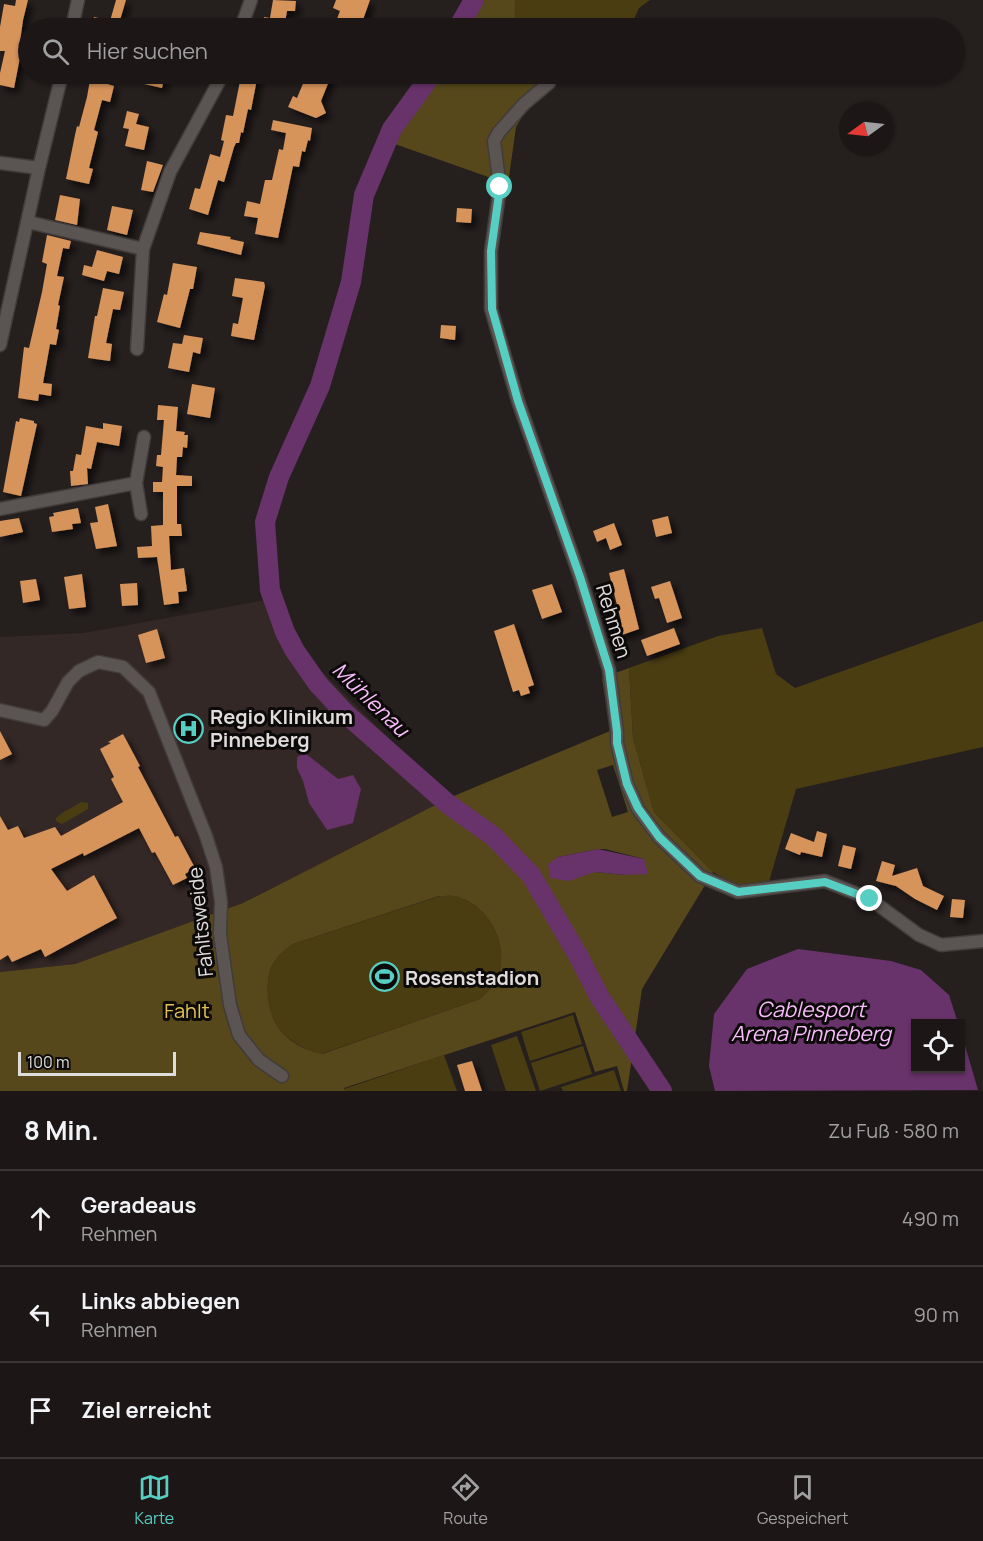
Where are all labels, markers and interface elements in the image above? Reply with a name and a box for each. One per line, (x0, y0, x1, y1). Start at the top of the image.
search box (18, 18, 965, 84)
icon: search (39, 35, 72, 68)
text: Hier suchen (87, 36, 208, 66)
north arrow (839, 102, 893, 156)
route start (486, 173, 512, 199)
street label: Rehmen (590, 581, 638, 661)
water label: Mühlenau (327, 656, 416, 743)
place label: Regio Klinikum Pinneberg (210, 703, 353, 753)
hospital icon: Regio Klinikum Pinneberg (173, 712, 205, 744)
street label: Fahltsweide (181, 866, 219, 978)
route end (856, 885, 882, 911)
sports icon: Rosenstadion (368, 961, 400, 993)
place label: Rosenstadion (405, 964, 539, 991)
water label: Cablesport Arena Pinneberg (731, 995, 893, 1047)
park label: Fahlt (164, 997, 210, 1024)
map controls (911, 1019, 965, 1073)
button: locate (911, 1019, 965, 1073)
scale bar (18, 1049, 176, 1076)
text: 100 m (27, 1051, 70, 1073)
text: 8 Min. (24, 1112, 99, 1148)
text: Zu Fuß · 580 m (828, 1117, 959, 1144)
text: Geradeaus (81, 1190, 196, 1220)
icon: ahead (24, 1202, 57, 1235)
text: 490 m (902, 1205, 959, 1232)
text: Rehmen (81, 1220, 157, 1247)
text: Links abbiegen (81, 1286, 240, 1316)
icon: left (24, 1298, 57, 1331)
text: 90 m (913, 1301, 959, 1328)
text: Rehmen (81, 1316, 157, 1343)
icon: arrive (24, 1394, 57, 1427)
text: Ziel erreicht (81, 1395, 212, 1425)
tab: Karte (135, 1471, 174, 1529)
tab: Route (443, 1471, 488, 1529)
tab: Gespeichert (757, 1471, 848, 1529)

